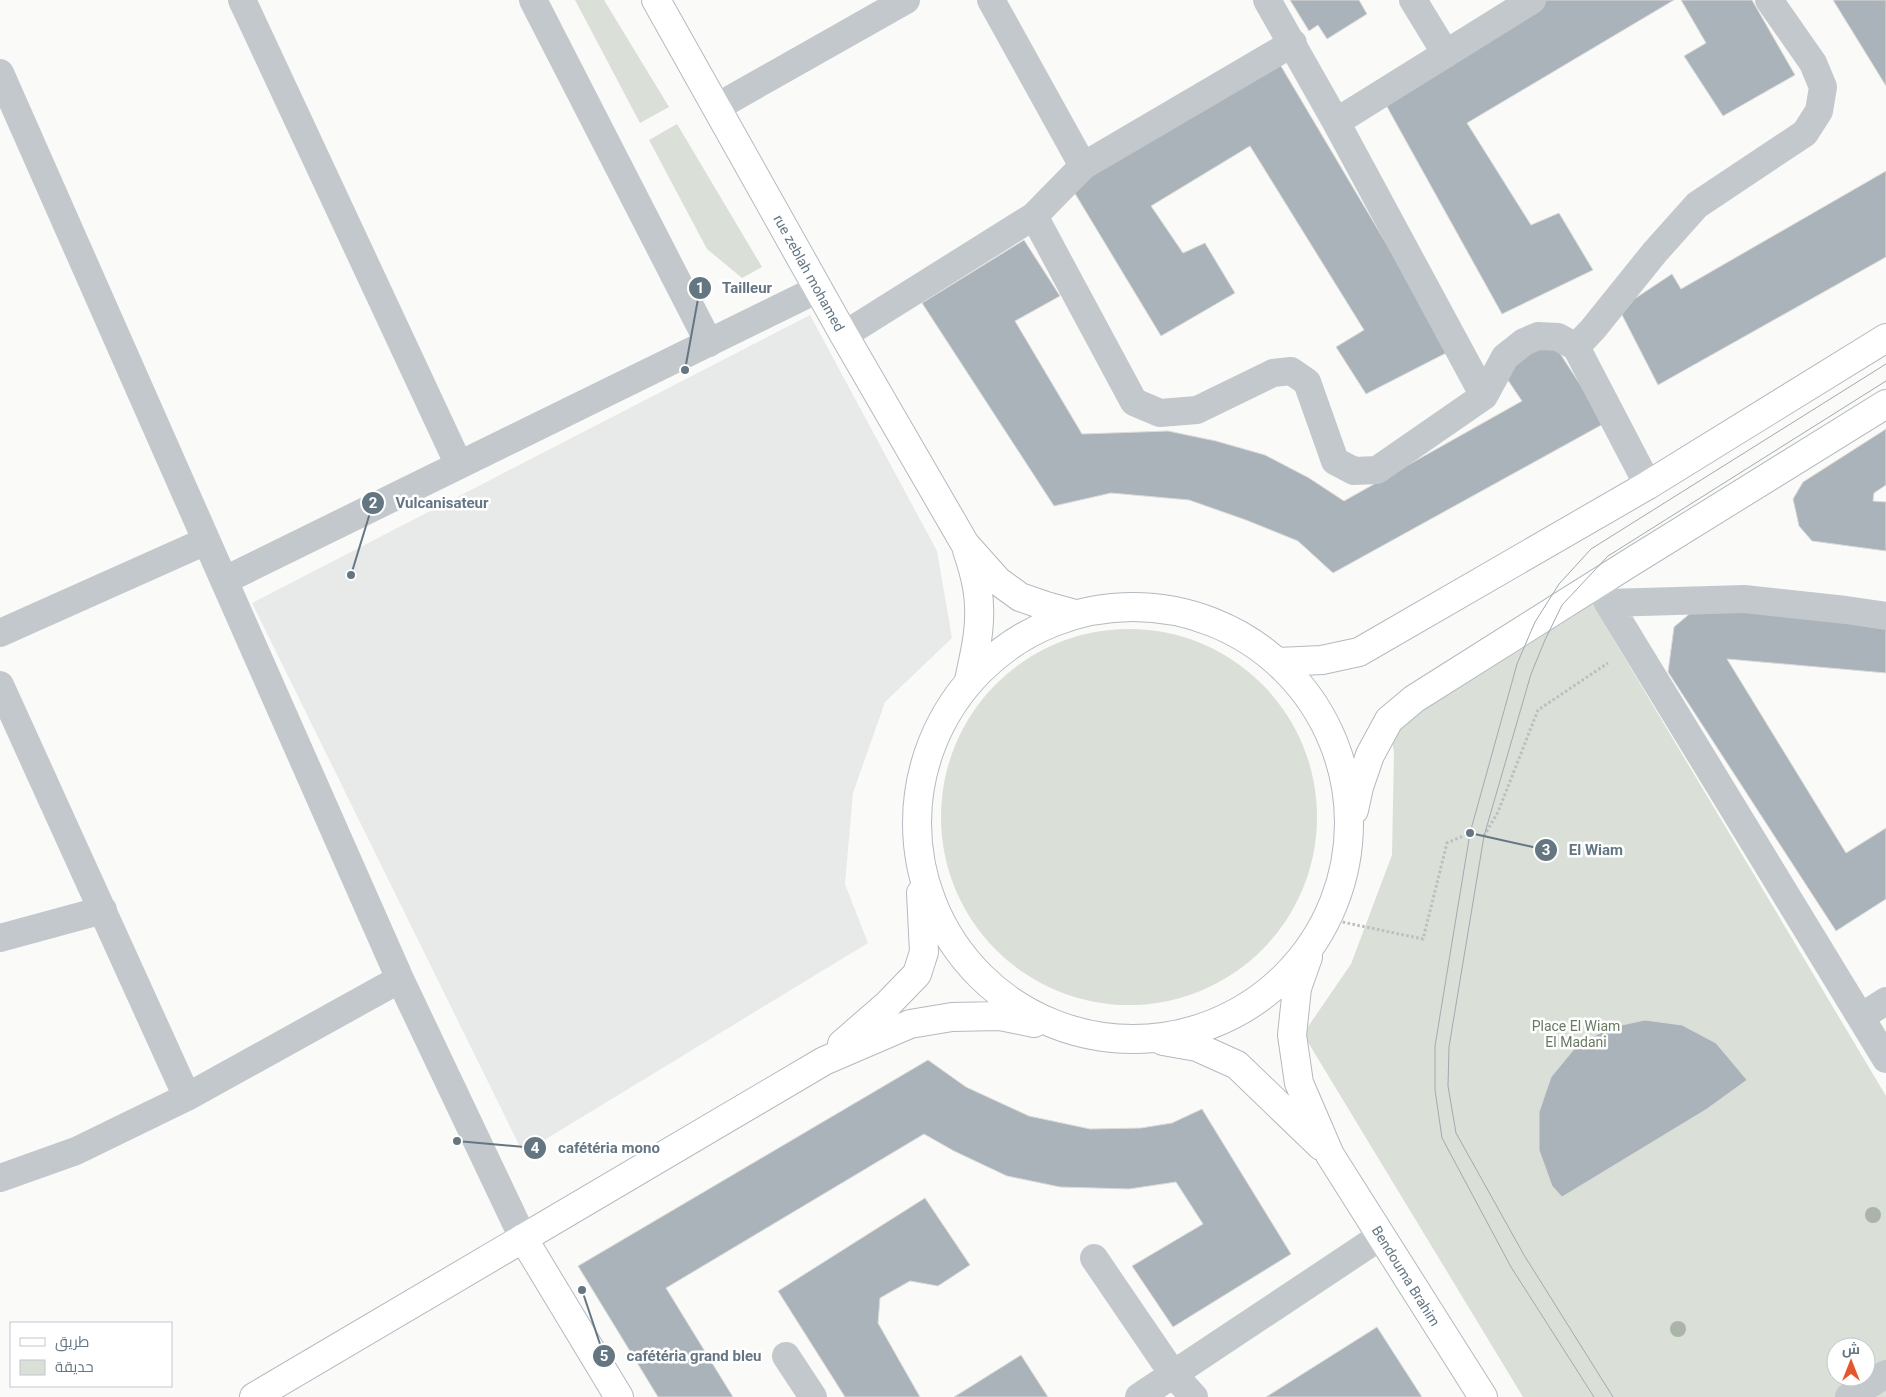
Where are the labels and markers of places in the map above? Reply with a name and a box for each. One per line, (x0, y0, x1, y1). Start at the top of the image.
callout: Tailleur (687, 273, 782, 303)
callout: Vulcanisateur (360, 488, 498, 518)
callout: El Wiam (1534, 835, 1633, 865)
callout: cafétéria mono (523, 1133, 670, 1163)
callout: cafétéria grand bleu (592, 1341, 772, 1371)

